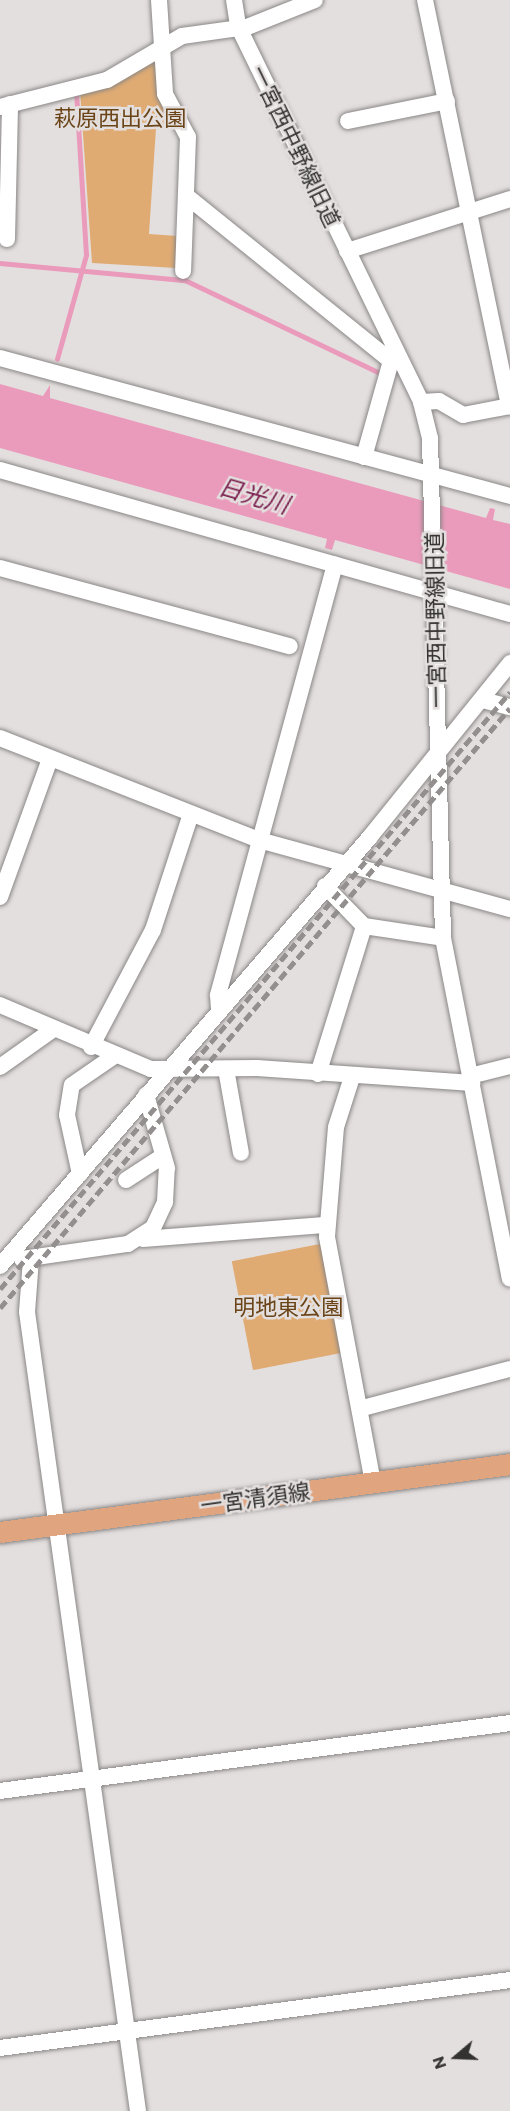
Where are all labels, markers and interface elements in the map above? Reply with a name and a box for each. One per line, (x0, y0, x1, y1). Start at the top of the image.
street label: 一宮西中野線旧道 (246, 61, 346, 231)
park label: 萩原西出公園 (54, 105, 186, 131)
water label: 日光川 (215, 471, 293, 519)
street label: 一宮西中野線旧道 (420, 532, 450, 708)
park label: 明地東公園 (233, 1294, 343, 1320)
street label: 一宮清須線 (199, 1477, 311, 1519)
north arrow (426, 2027, 486, 2087)
text: N (428, 2054, 449, 2072)

